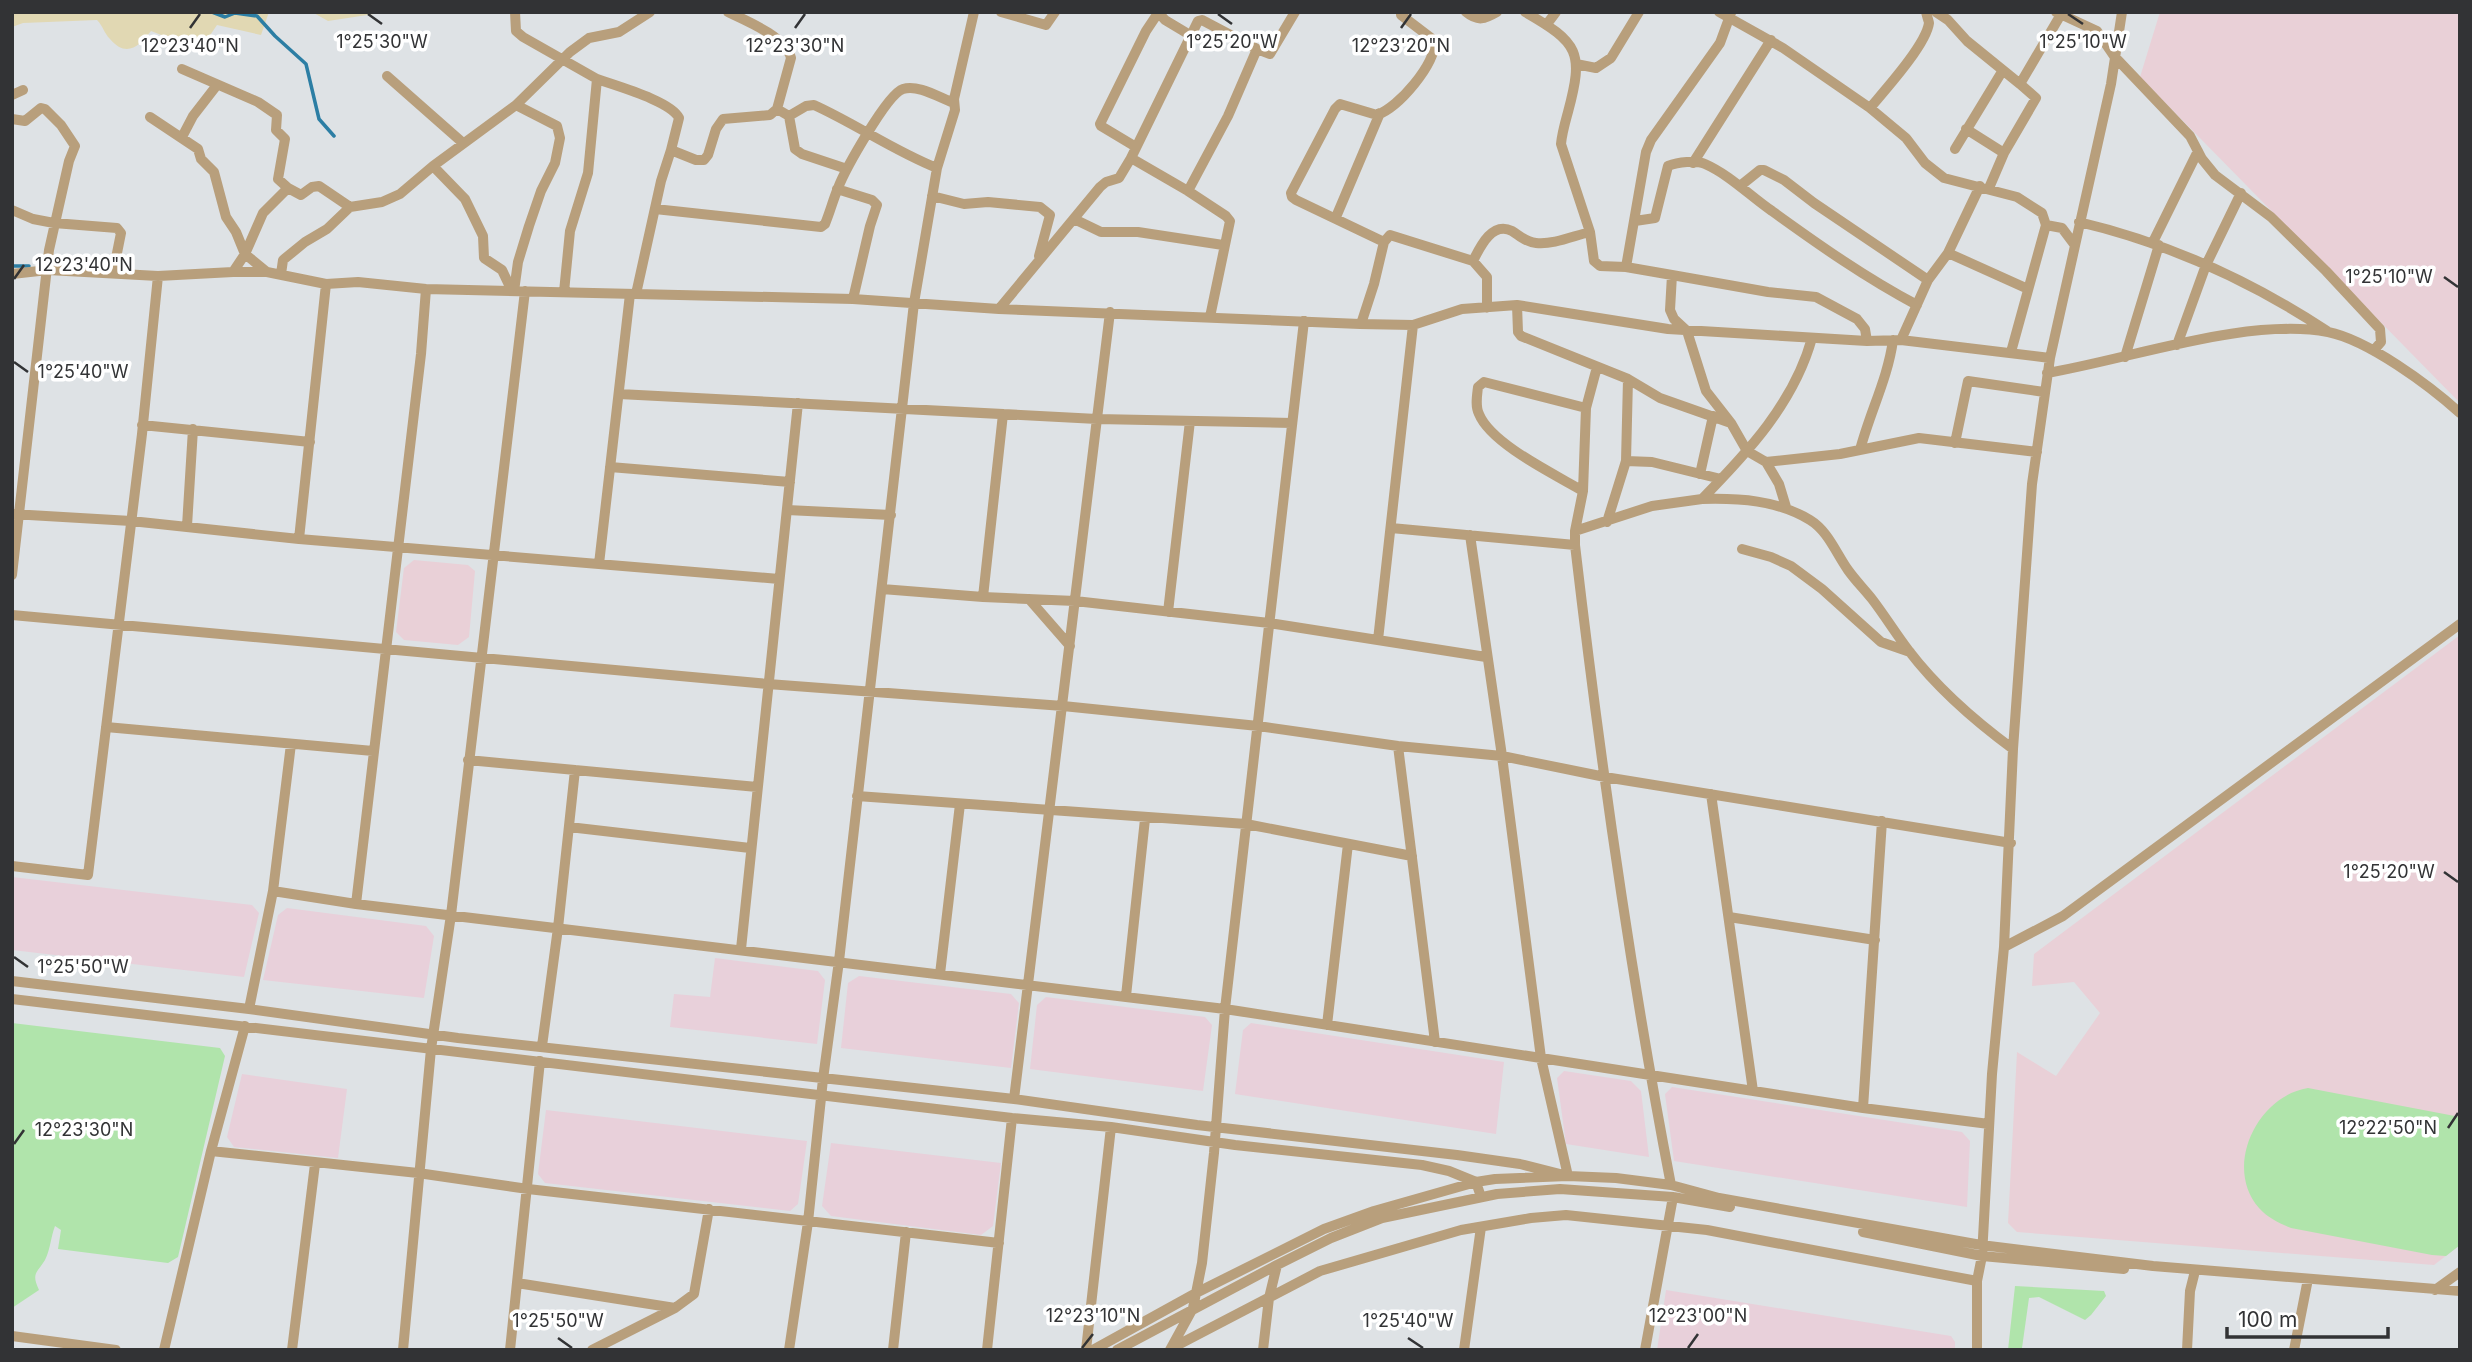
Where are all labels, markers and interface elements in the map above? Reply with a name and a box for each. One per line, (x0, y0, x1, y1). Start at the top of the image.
text: 1°25'30"W (336, 31, 428, 52)
text: 1°25'20"W (1186, 31, 1278, 52)
text: 1°25'10"W (2039, 31, 2127, 52)
text: 12°23'40"N (141, 35, 239, 56)
text: 12°23'30"N (746, 35, 844, 56)
text: 12°23'20"N (1352, 35, 1450, 56)
text: 12°23'40"N (35, 254, 133, 275)
text: 1°25'10"W (2345, 266, 2433, 287)
text: 1°25'40"W (38, 361, 129, 382)
text: 1°25'20"W (2343, 861, 2435, 882)
text: 1°25'50"W (37, 956, 129, 977)
text: 12°22'50"N (2339, 1117, 2437, 1138)
text: 12°23'30"N (35, 1119, 133, 1140)
scale bar (2227, 1296, 2388, 1340)
text: 12°23'10"N (1046, 1305, 1140, 1326)
text: 12°23'00"N (1649, 1305, 1747, 1326)
text: 100 m (2238, 1307, 2297, 1332)
text: 1°25'50"W (512, 1310, 604, 1331)
text: 1°25'40"W (1363, 1310, 1454, 1331)

